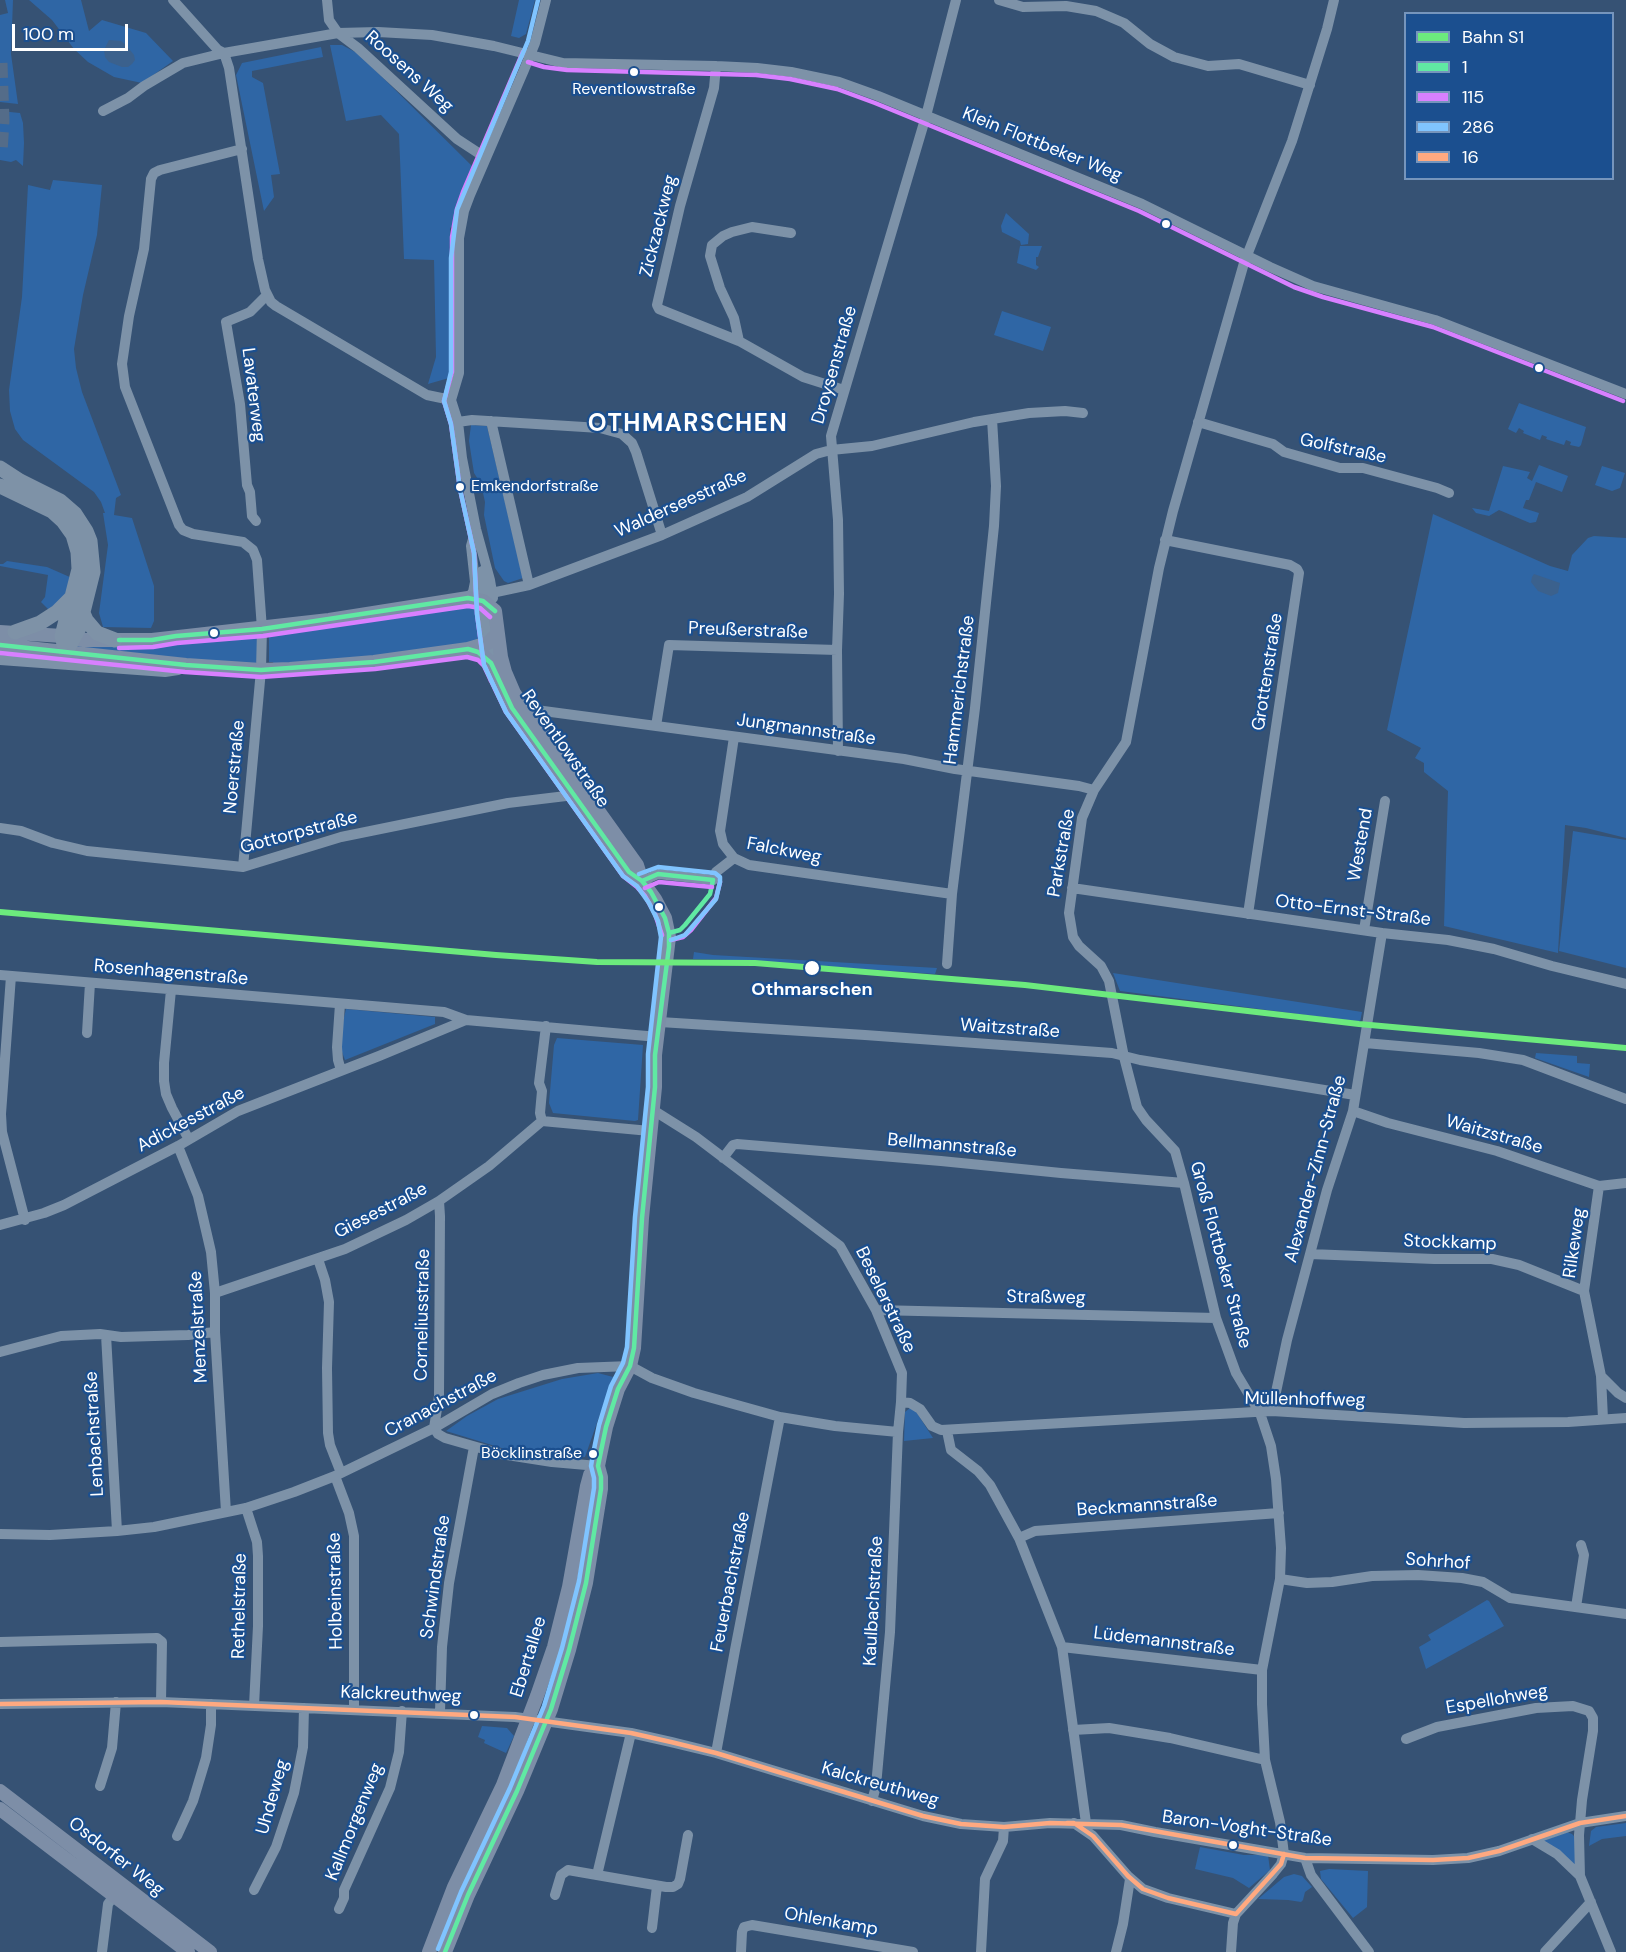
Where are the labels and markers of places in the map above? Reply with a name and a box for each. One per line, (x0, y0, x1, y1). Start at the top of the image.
marker: Reventlowstraße (628, 66, 640, 78)
place label: Reventlowstraße (572, 80, 696, 100)
unlabelled marker (1160, 218, 1172, 230)
unlabelled marker (1533, 362, 1545, 374)
place label: Emkendorfstraße (471, 477, 599, 497)
marker: Emkendorfstraße (454, 481, 466, 493)
unlabelled marker (208, 627, 220, 639)
unlabelled marker (653, 901, 665, 913)
marker: Othmarschen (803, 959, 821, 977)
place label: Othmarschen (751, 979, 873, 1001)
place label: Böcklinstraße (481, 1444, 582, 1464)
marker: Böcklinstraße (587, 1448, 599, 1460)
unlabelled marker (468, 1709, 480, 1721)
unlabelled marker (1227, 1839, 1239, 1851)

